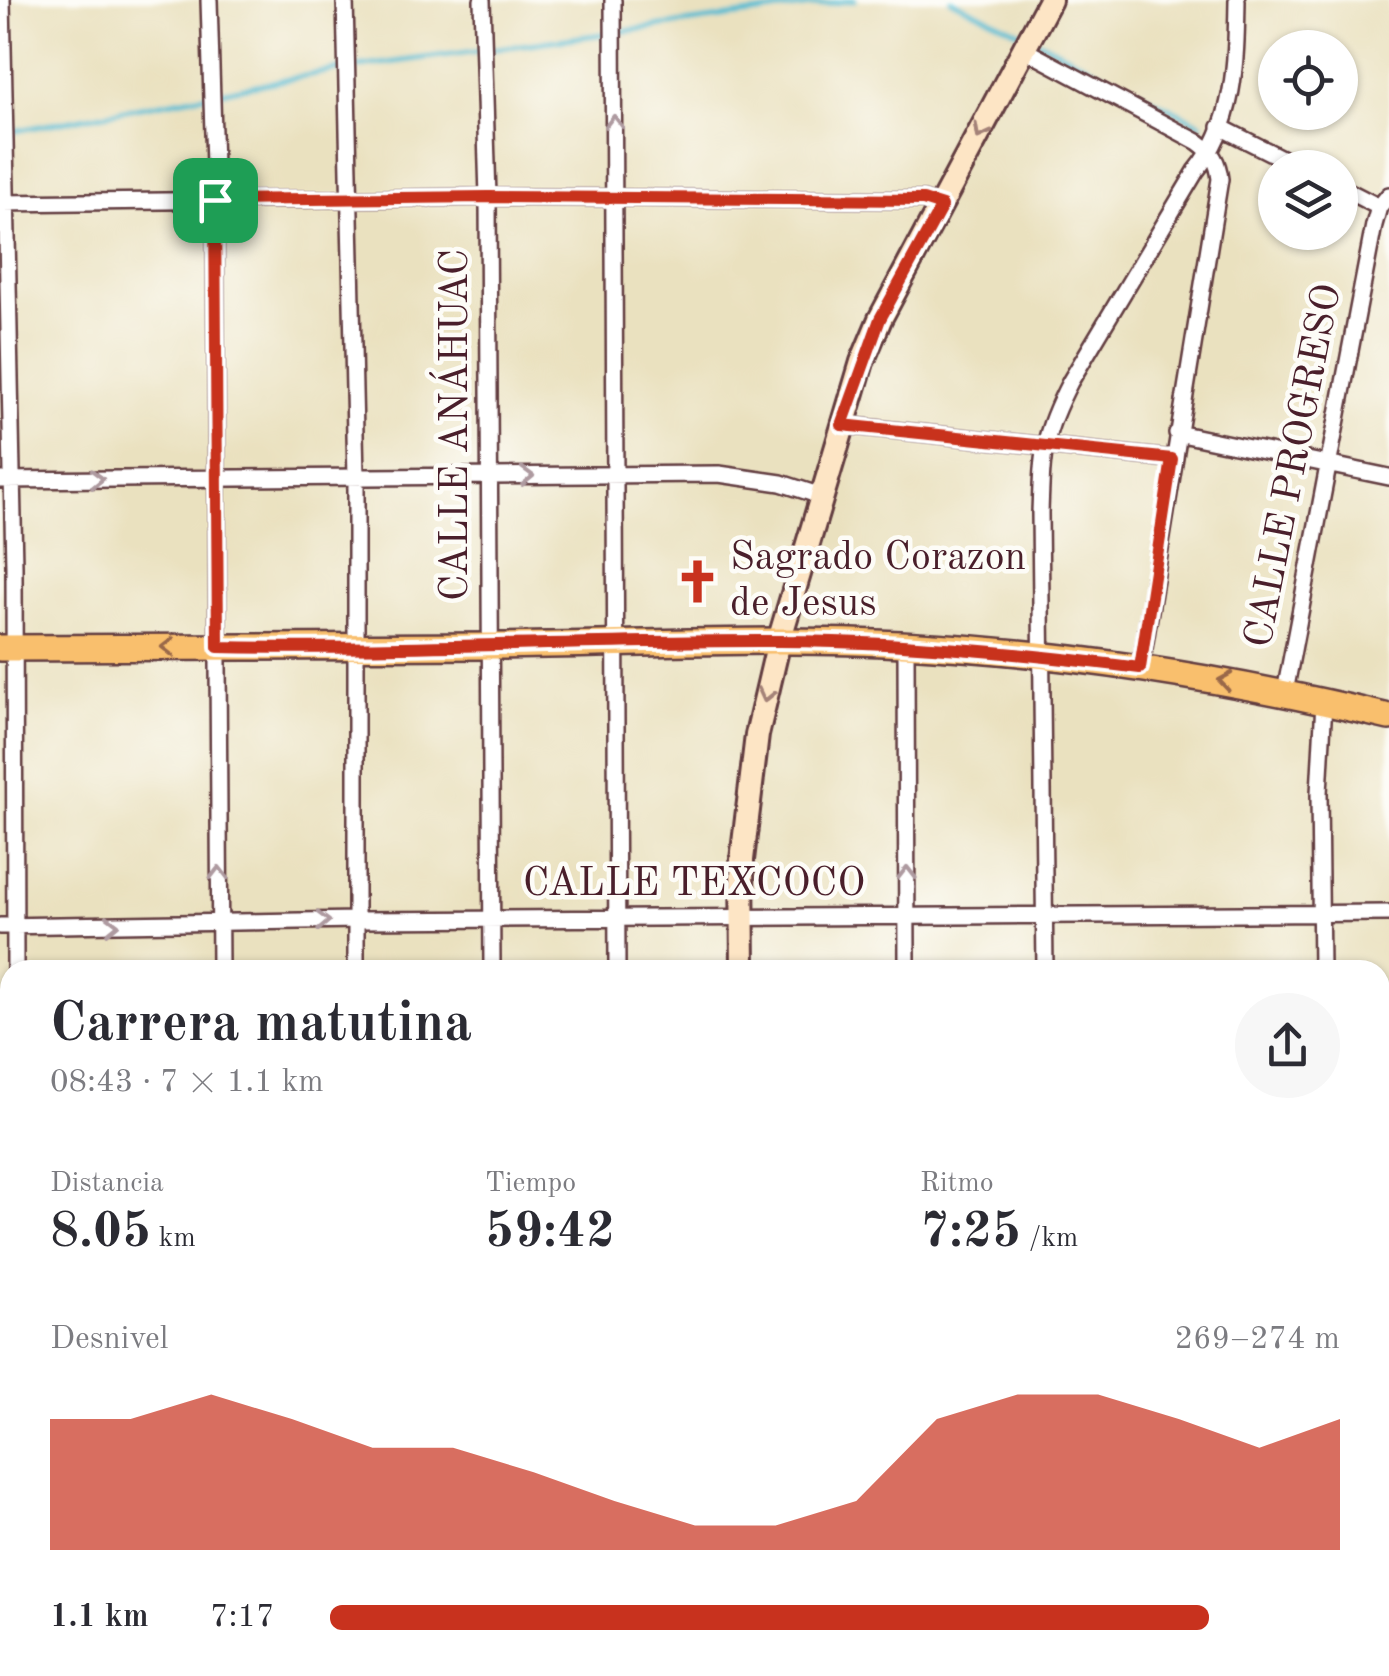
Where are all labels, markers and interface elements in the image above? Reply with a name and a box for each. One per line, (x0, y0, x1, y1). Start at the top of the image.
map controls (1258, 30, 1358, 250)
button: locate (1258, 30, 1358, 130)
one-way arrow (603, 113, 625, 128)
one-way arrow (974, 122, 994, 140)
button: layers (1258, 150, 1358, 250)
pin (173, 158, 258, 243)
icon: arrive (188, 173, 243, 228)
street label: CALLE ANÁHUAC (429, 249, 477, 601)
street label: CALLE PROGRESO (1240, 281, 1350, 651)
one-way arrow (520, 465, 536, 487)
one-way arrow (90, 468, 106, 490)
place label: Sagrado Corazon de Jesus (730, 539, 1026, 625)
church icon: Sagrado Corazon de Jesus (673, 558, 721, 606)
one-way arrow (159, 636, 174, 658)
one-way arrow (1217, 672, 1234, 693)
one-way arrow (757, 686, 778, 703)
one-way arrow (208, 864, 230, 880)
one-way arrow (897, 864, 918, 880)
street label: CALLE TEXCOCO (523, 865, 865, 905)
one-way arrow (315, 910, 331, 931)
one-way arrow (106, 914, 121, 936)
button: share (1235, 993, 1340, 1098)
text: Carrera matutina (50, 998, 472, 1053)
text: 08:43 · 7 × 1.1 km (50, 1067, 324, 1099)
text: Distancia (50, 1170, 164, 1198)
text: Tiempo (485, 1170, 576, 1198)
text: Ritmo (920, 1170, 994, 1198)
text: 8.05 (50, 1208, 151, 1258)
text: 59:42 (485, 1208, 615, 1258)
text: 7:25 (920, 1208, 1021, 1258)
text: km (151, 1225, 196, 1253)
text: /km (1021, 1225, 1078, 1253)
text: Desnivel (50, 1324, 168, 1356)
text: 269–274 m (1174, 1324, 1340, 1356)
text: 1.1 km (50, 1602, 149, 1634)
text: 7:17 (210, 1602, 275, 1634)

